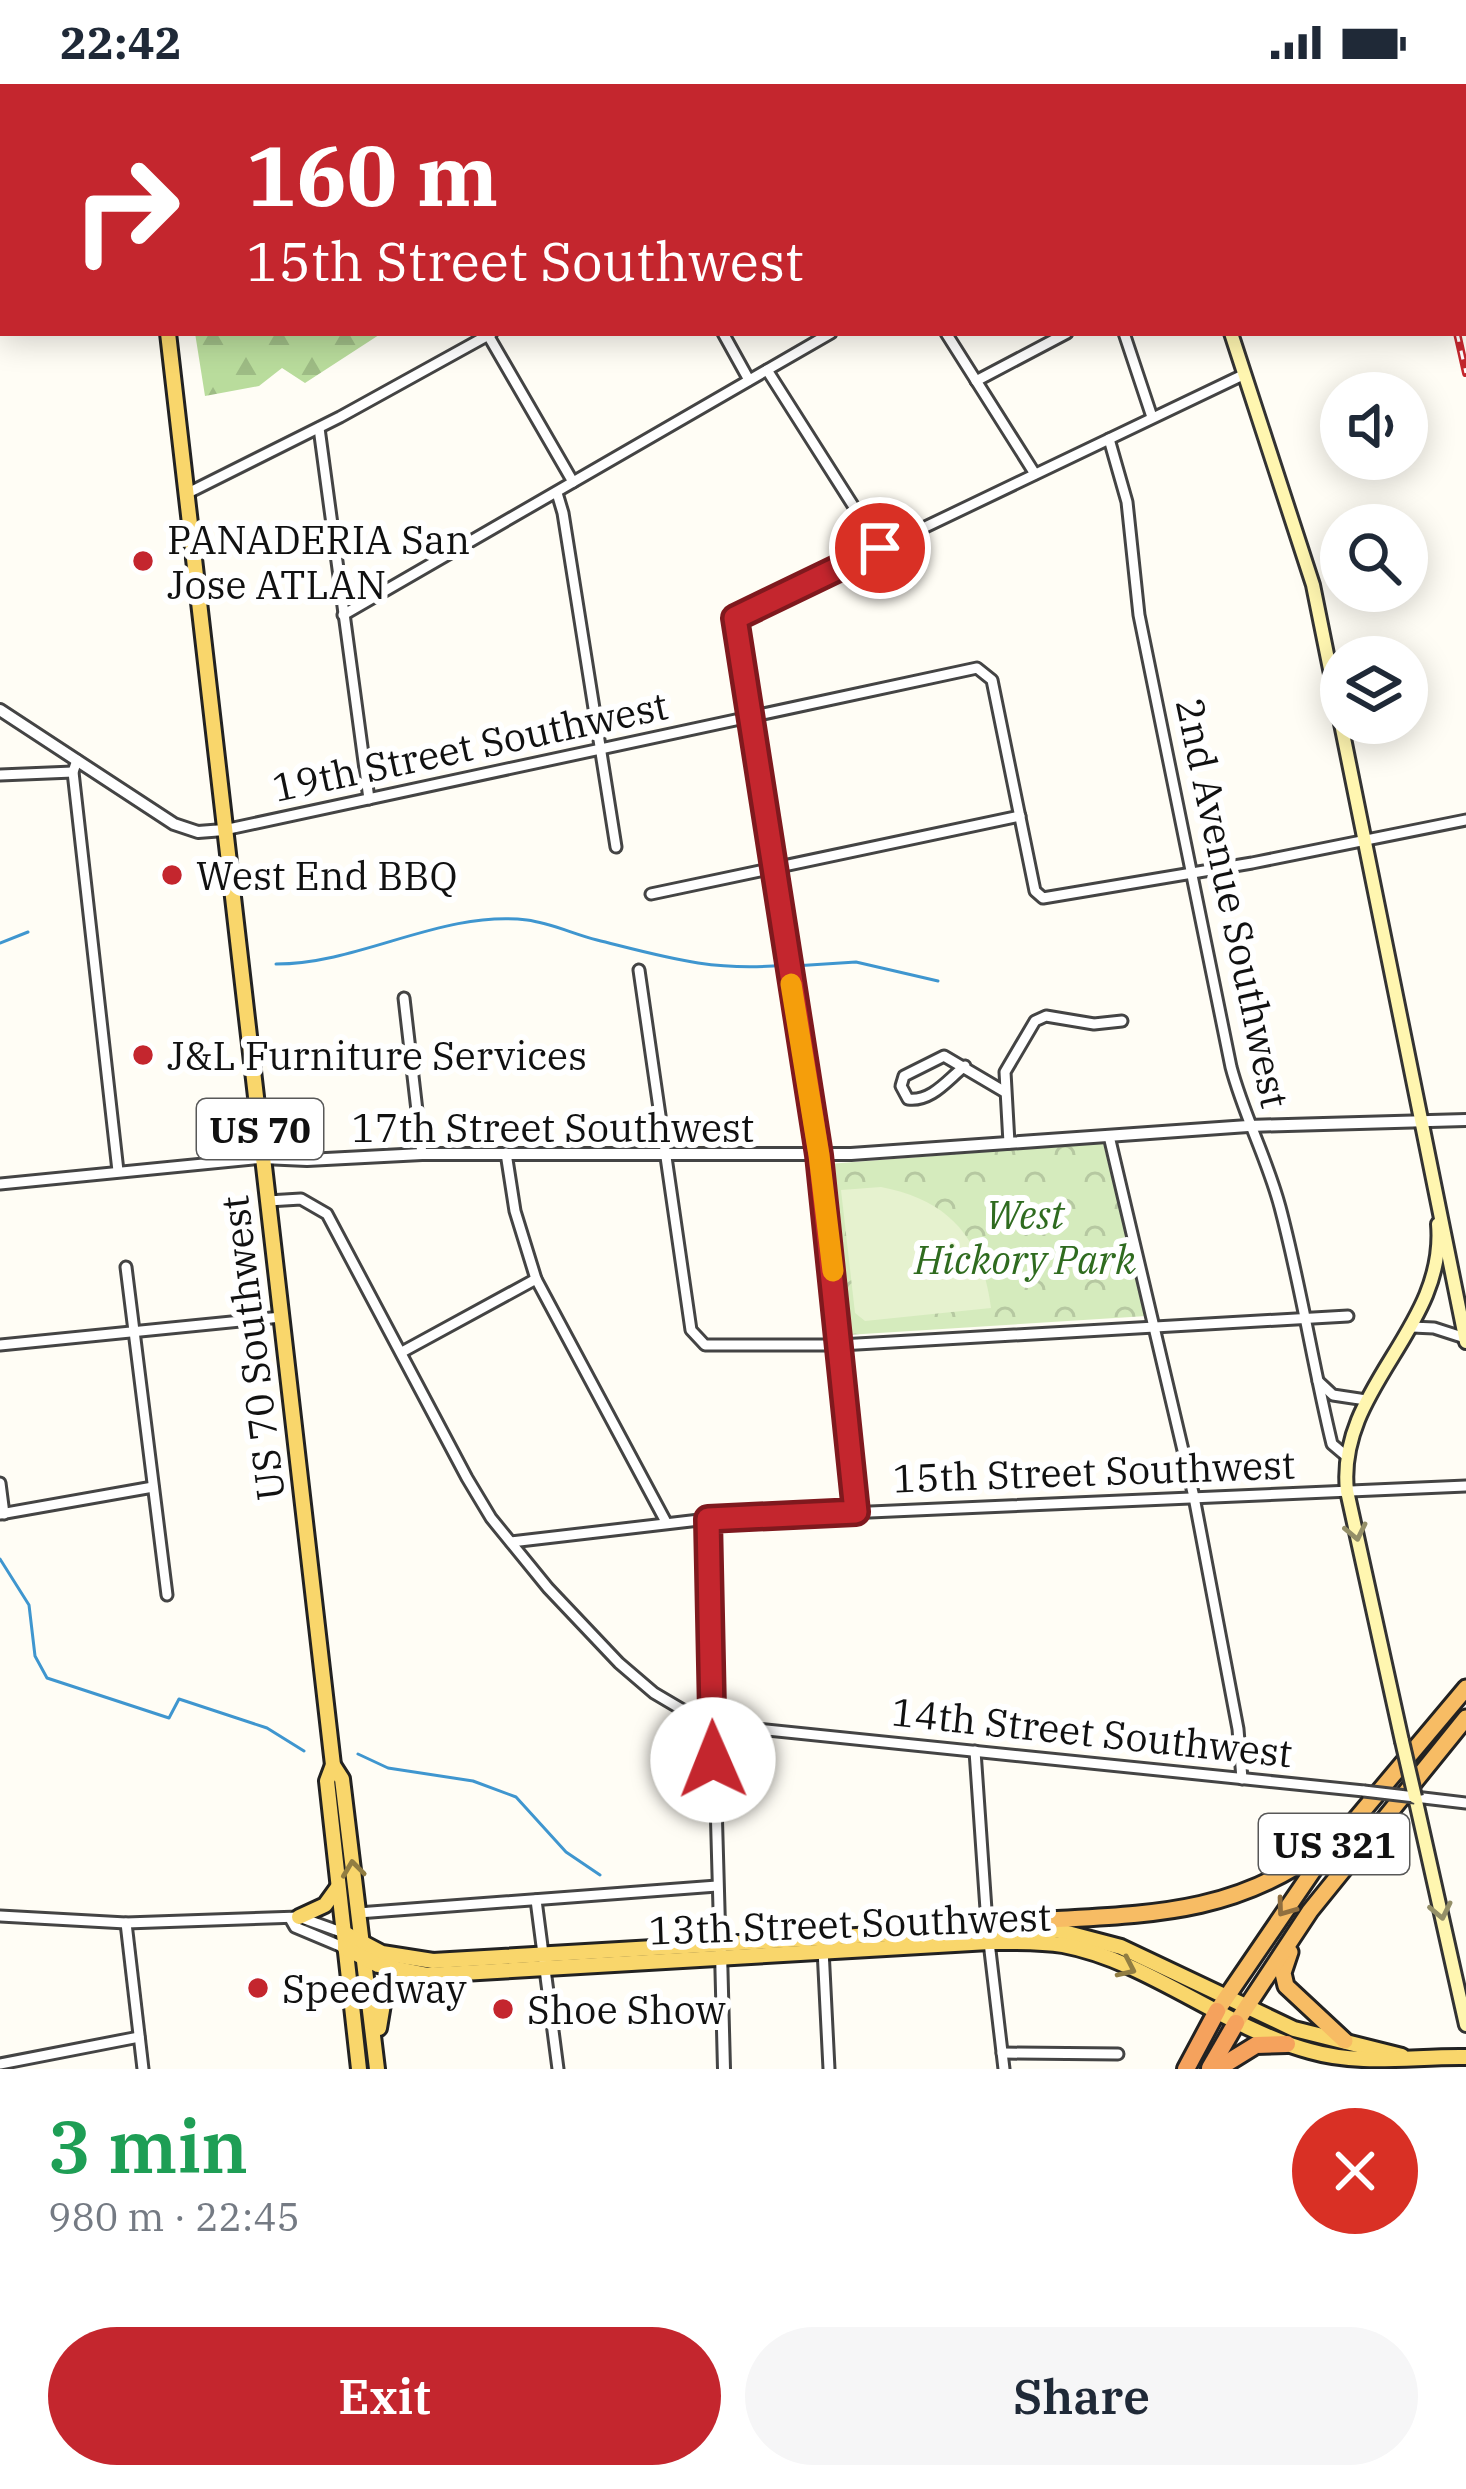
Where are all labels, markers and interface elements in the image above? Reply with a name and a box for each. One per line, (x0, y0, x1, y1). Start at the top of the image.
text: 22:42 (60, 13, 182, 71)
text: 160 m (246, 120, 498, 229)
icon: right (48, 132, 204, 288)
text: 15th Street Southwest (246, 226, 804, 296)
map controls (1320, 372, 1428, 744)
button: sound (1320, 372, 1428, 480)
pin (829, 497, 931, 599)
button: search (1320, 504, 1428, 612)
place label: PANADERIA San Jose ATLAN (167, 514, 470, 610)
icon: arrive (847, 515, 913, 581)
marker: PANADERIA San Jose ATLAN (130, 548, 156, 574)
button: layers (1320, 636, 1428, 744)
street label: 19th Street Southwest (268, 679, 672, 813)
street label: 2nd Avenue Southwest (1165, 694, 1301, 1112)
place label: West End BBQ (196, 850, 457, 901)
marker: West End BBQ (159, 862, 185, 888)
place label: J&L Furniture Services (167, 1030, 587, 1081)
marker: J&L Furniture Services (130, 1042, 156, 1068)
road number: US 70 (197, 1099, 323, 1159)
street label: 17th Street Southwest (352, 1102, 754, 1153)
park label: West Hickory Park (913, 1189, 1136, 1285)
street label: US 70 Southwest (208, 1193, 296, 1503)
street label: 15th Street Southwest (892, 1438, 1296, 1504)
one-way arrow (1342, 1522, 1367, 1542)
street label: 14th Street Southwest (889, 1686, 1295, 1778)
position arrow (650, 1697, 776, 1823)
road number: US 321 (1259, 1814, 1409, 1874)
one-way arrow (341, 1860, 367, 1879)
street label: 13th Street Southwest (648, 1890, 1052, 1956)
one-way arrow (1278, 1895, 1300, 1916)
one-way arrow (1427, 1900, 1452, 1920)
one-way arrow (1115, 1954, 1136, 1977)
place label: Speedway (282, 1963, 467, 2014)
marker: Speedway (245, 1975, 271, 2001)
place label: Shoe Show (527, 1984, 726, 2035)
marker: Shoe Show (490, 1996, 516, 2022)
text: 3 min (48, 2099, 248, 2193)
button: close (1292, 2108, 1418, 2234)
text: 980 m · 22:45 (48, 2191, 300, 2242)
button: Exit (48, 2327, 721, 2465)
button: Share (745, 2327, 1418, 2465)

